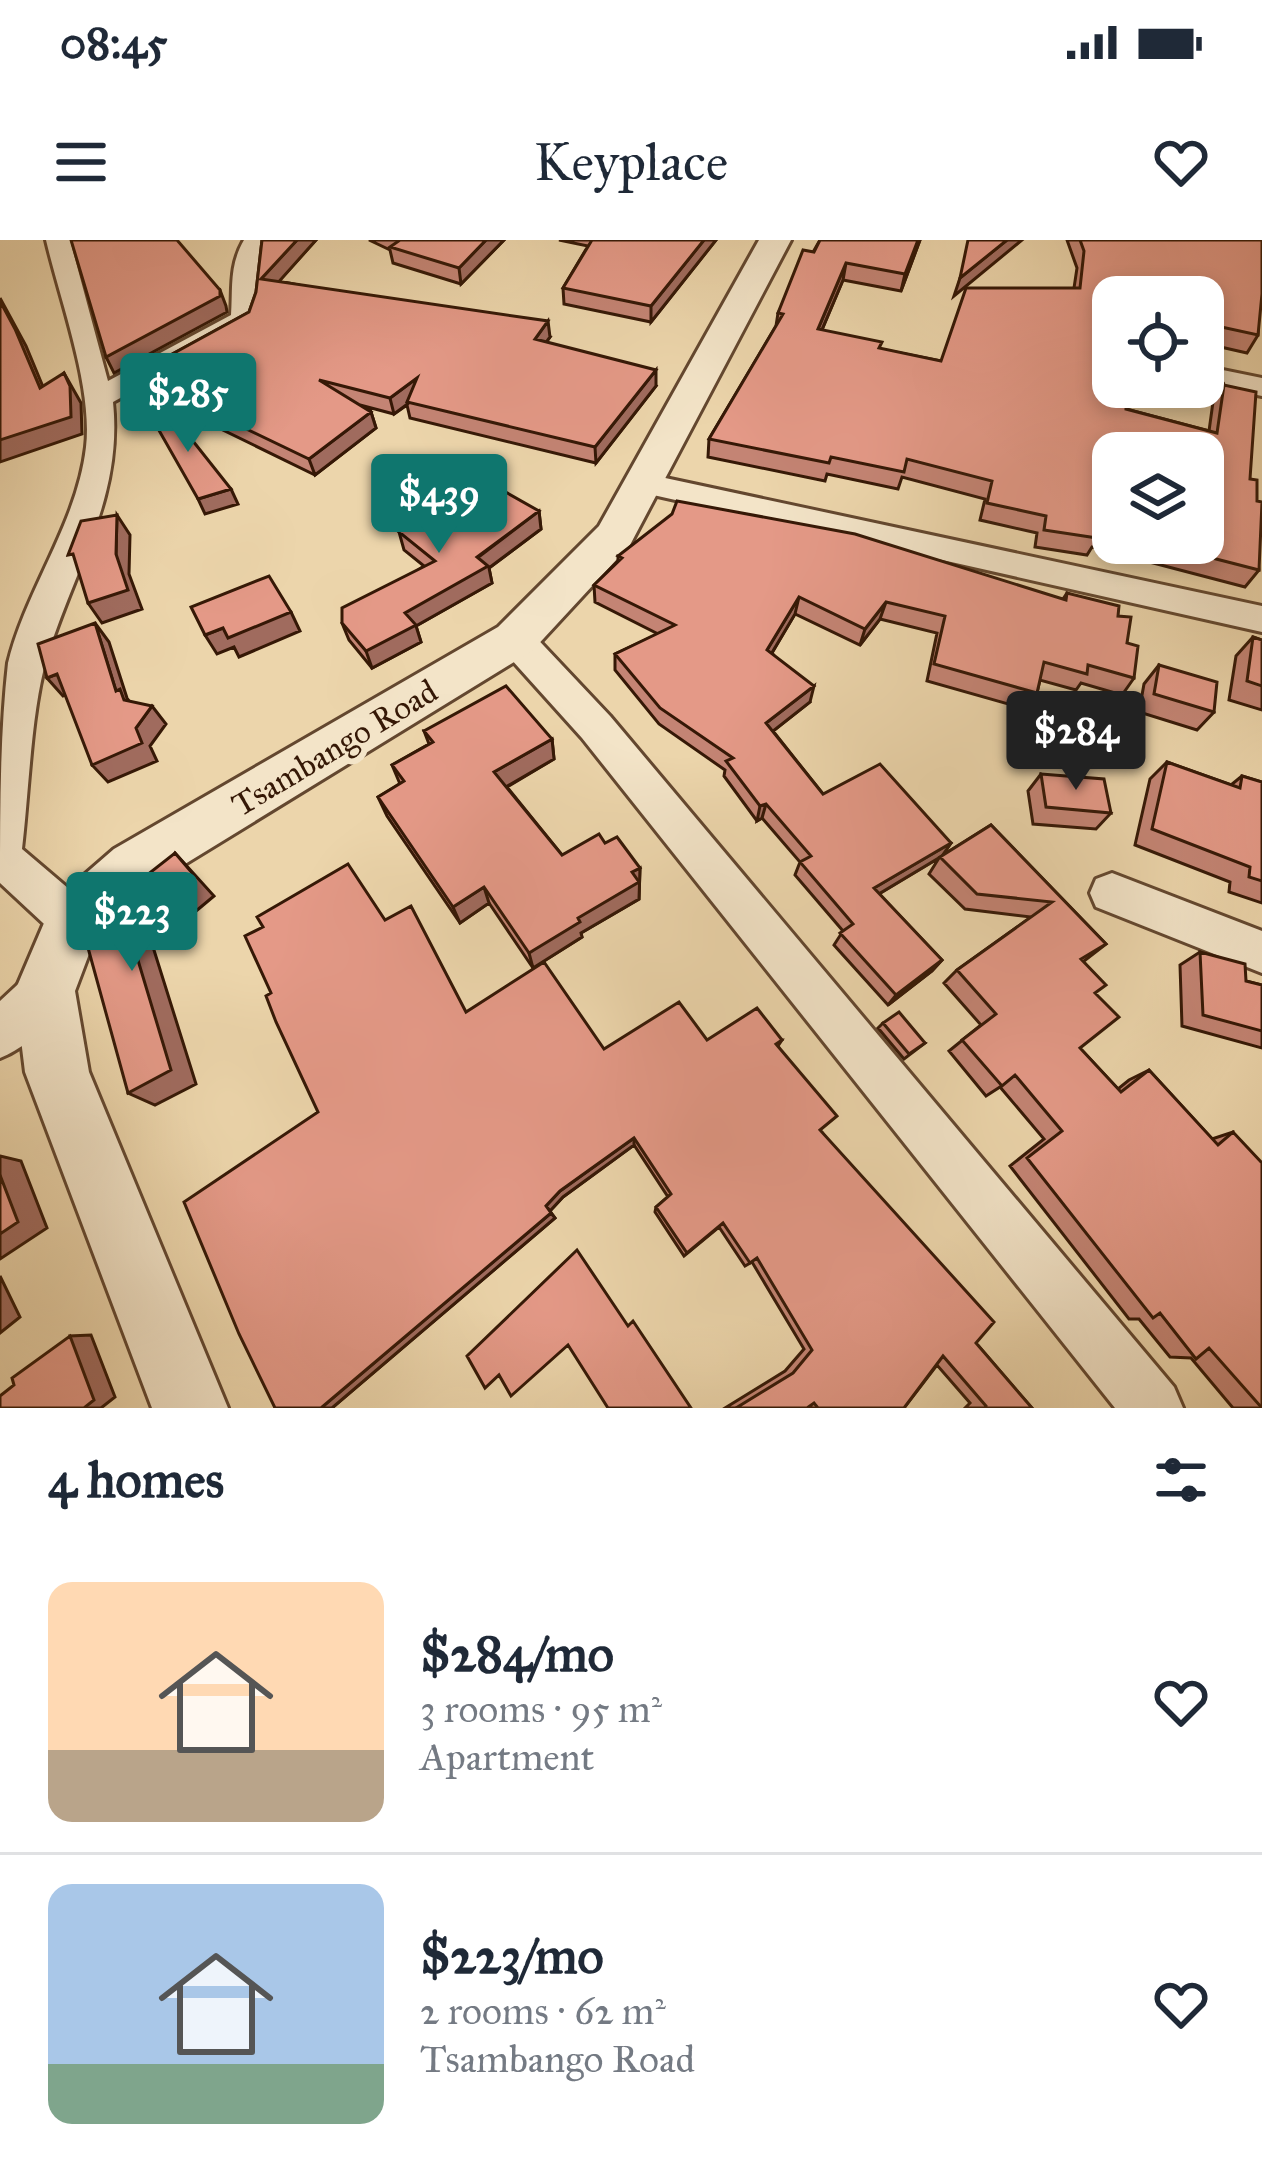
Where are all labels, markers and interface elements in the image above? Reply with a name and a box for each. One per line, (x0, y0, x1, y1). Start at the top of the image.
text: 08:45 (60, 15, 167, 70)
icon: menu (48, 129, 114, 195)
text: Keyplace (534, 129, 728, 195)
icon: heart (1148, 129, 1214, 195)
map controls (1092, 276, 1224, 564)
button: locate (1092, 276, 1224, 408)
pin: $285 (117, 353, 259, 455)
text: $285 (147, 368, 229, 416)
button: layers (1092, 432, 1224, 564)
pin: $439 (368, 454, 510, 556)
text: $439 (398, 469, 480, 517)
street label: Tsambango Road (224, 671, 445, 825)
pin: $284 (1005, 691, 1147, 793)
text: $284 (1033, 706, 1119, 754)
pin: $223 (61, 872, 203, 974)
text: $223 (93, 887, 171, 935)
icon: filters (1148, 1447, 1214, 1513)
text: 4 homes (48, 1449, 224, 1511)
text: $284/mo (420, 1623, 614, 1685)
icon: home (144, 1630, 288, 1774)
icon: heart (1148, 1669, 1214, 1735)
text: 3 rooms · 95 m² (420, 1685, 662, 1733)
text: Apartment (420, 1733, 594, 1781)
text: $223/mo (420, 1925, 604, 1987)
icon: home (144, 1932, 288, 2076)
icon: heart (1148, 1971, 1214, 2037)
text: 2 rooms · 62 m² (420, 1987, 666, 2035)
text: Tsambango Road (420, 2035, 695, 2083)

